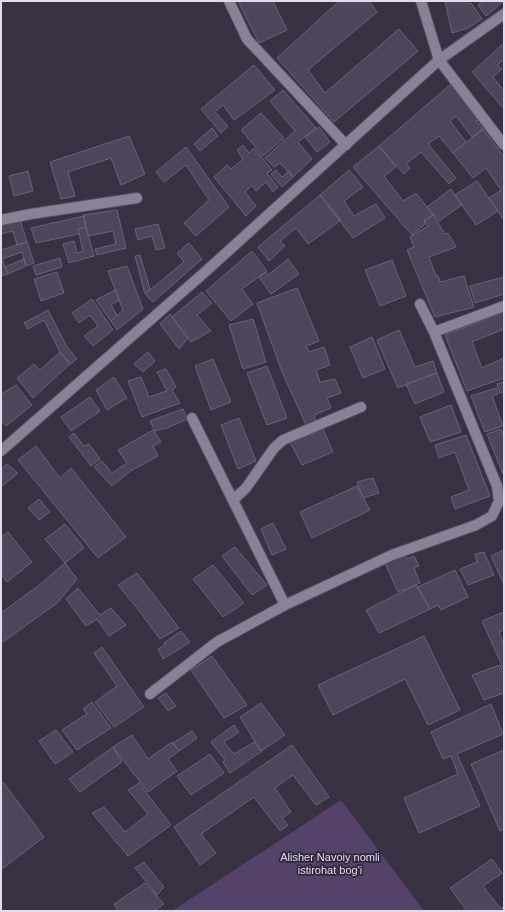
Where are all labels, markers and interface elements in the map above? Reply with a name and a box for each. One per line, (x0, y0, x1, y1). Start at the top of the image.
park label: Alisher Navoiy nomli istirohat bog'i (280, 851, 380, 876)

